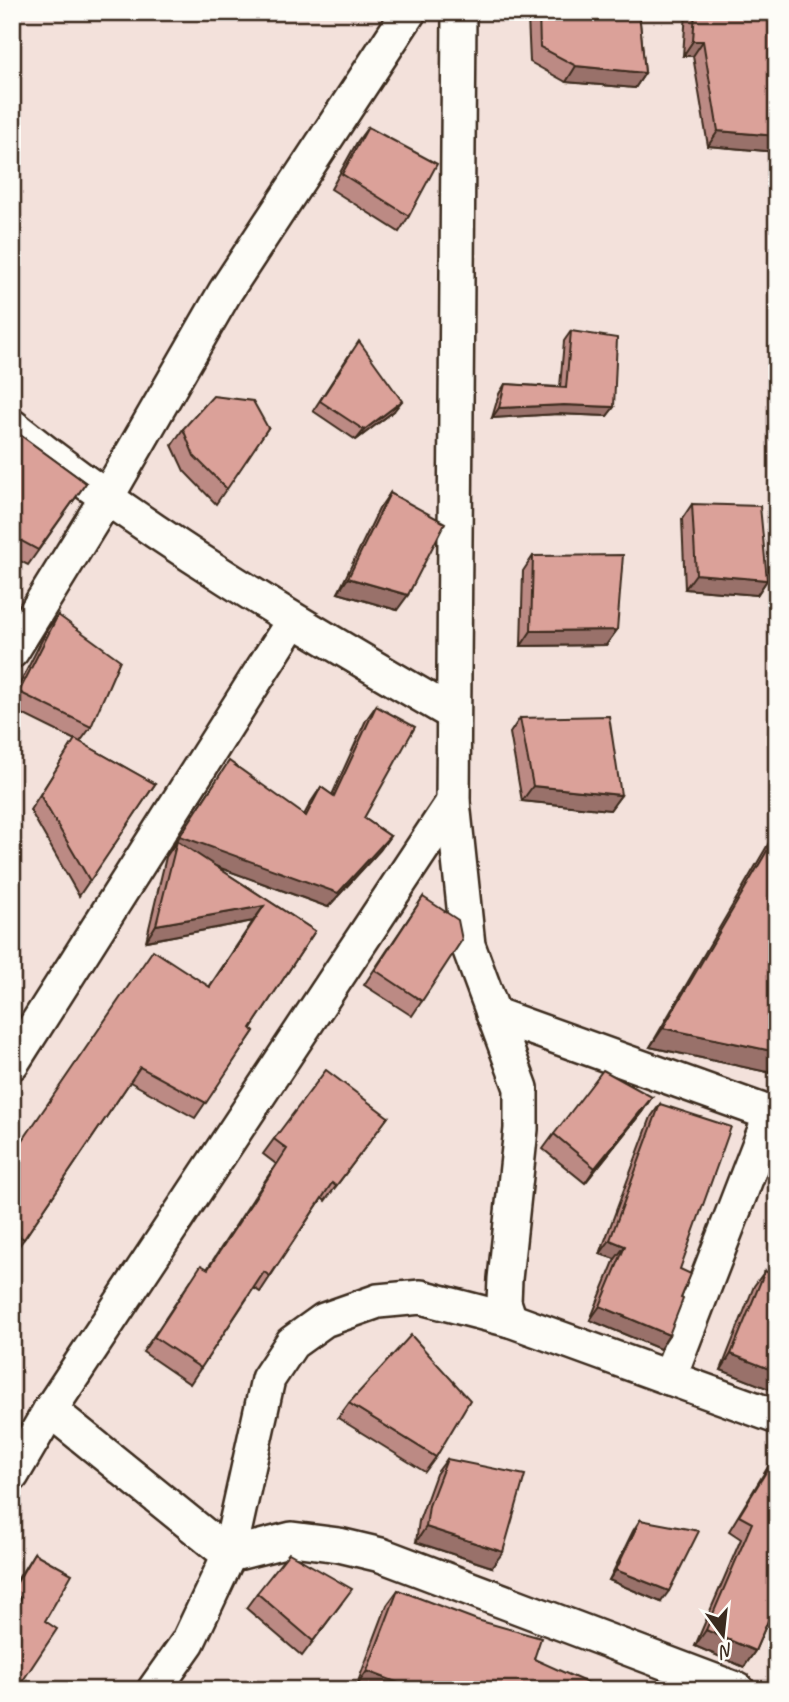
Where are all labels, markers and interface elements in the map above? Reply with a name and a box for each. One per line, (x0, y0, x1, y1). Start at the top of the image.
north arrow (688, 1600, 758, 1670)
text: N (715, 1637, 736, 1664)

